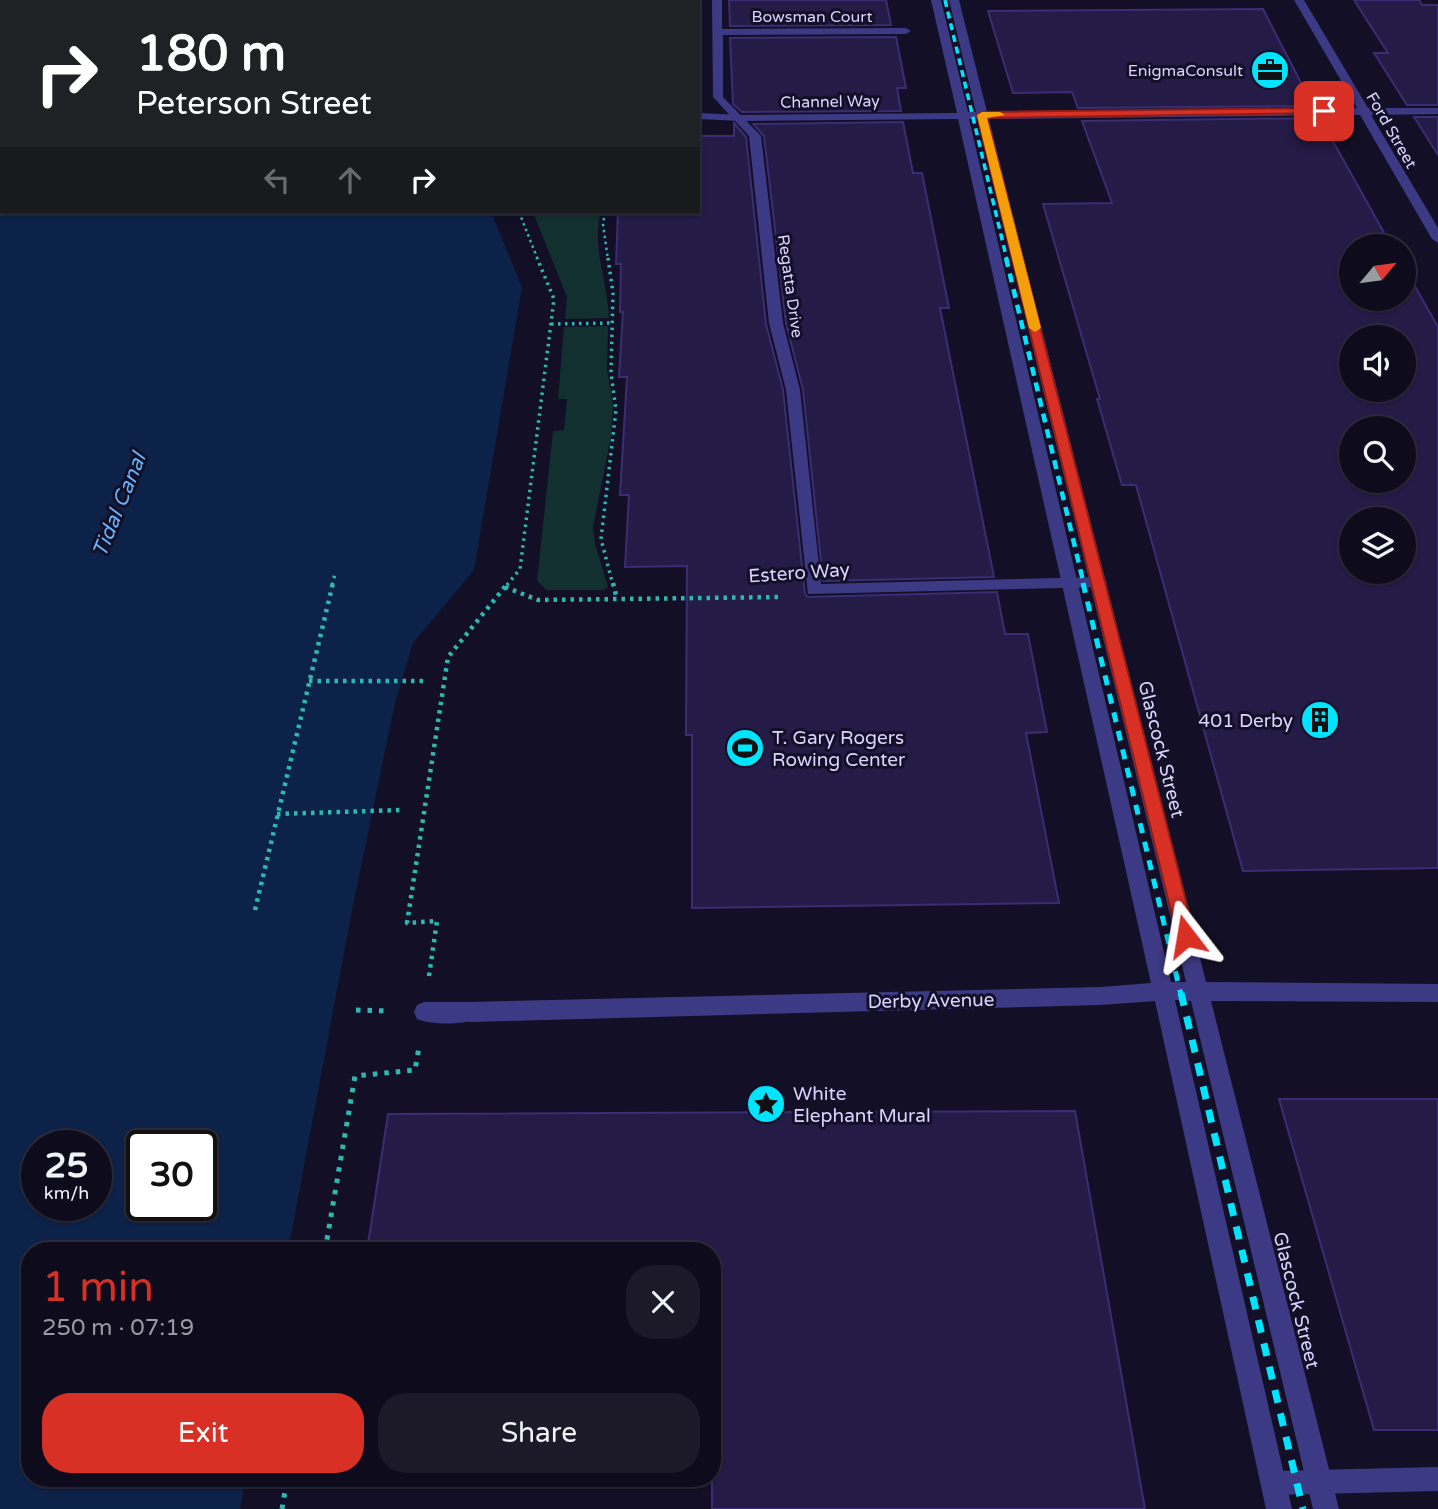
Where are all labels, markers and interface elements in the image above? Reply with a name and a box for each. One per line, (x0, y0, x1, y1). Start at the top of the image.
street label: Bowsman Court (751, 7, 873, 27)
text: 180 m (136, 25, 286, 84)
icon: right (21, 28, 112, 119)
office icon: EnigmaConsult (1249, 49, 1291, 91)
place label: EnigmaConsult (1128, 61, 1243, 81)
pin (1294, 81, 1354, 141)
text: Peterson Street (136, 85, 372, 123)
street label: Ford Street (1361, 89, 1421, 172)
street label: Channel Way (780, 91, 880, 113)
icon: arrive (1305, 92, 1343, 130)
icon: left (258, 161, 296, 199)
icon: ahead (331, 161, 369, 199)
icon: right (404, 161, 442, 199)
street label: Regatta Drive (773, 233, 807, 339)
north arrow (1339, 234, 1416, 312)
map controls (1339, 234, 1416, 584)
button: sound (1339, 325, 1416, 402)
button: search (1339, 416, 1416, 493)
water label: Tidal Canal (87, 447, 153, 561)
button: layers (1339, 507, 1416, 584)
street label: Estero Way (748, 558, 851, 588)
street label: Glascock Street (1133, 679, 1189, 820)
building icon: 401 Derby (1299, 699, 1341, 741)
place label: 401 Derby (1198, 710, 1293, 732)
sports icon: T. Gary Rogers Rowing Center (724, 727, 766, 769)
place label: T. Gary Rogers Rowing Center (772, 727, 906, 771)
position arrow (1149, 899, 1223, 973)
street label: Derby Avenue (867, 989, 995, 1013)
place icon: White Elephant Mural (745, 1083, 787, 1125)
place label: White Elephant Mural (793, 1083, 931, 1127)
speed limit sign: 30 (126, 1130, 217, 1221)
text: 25 (45, 1145, 88, 1187)
text: km/h (44, 1182, 89, 1204)
street label: Glascock Street (1268, 1230, 1324, 1371)
text: 1 min (42, 1262, 154, 1313)
button: close (626, 1265, 700, 1339)
text: 250 m · 07:19 (42, 1314, 194, 1342)
button: Exit (42, 1393, 364, 1473)
button: Share (378, 1393, 700, 1473)

